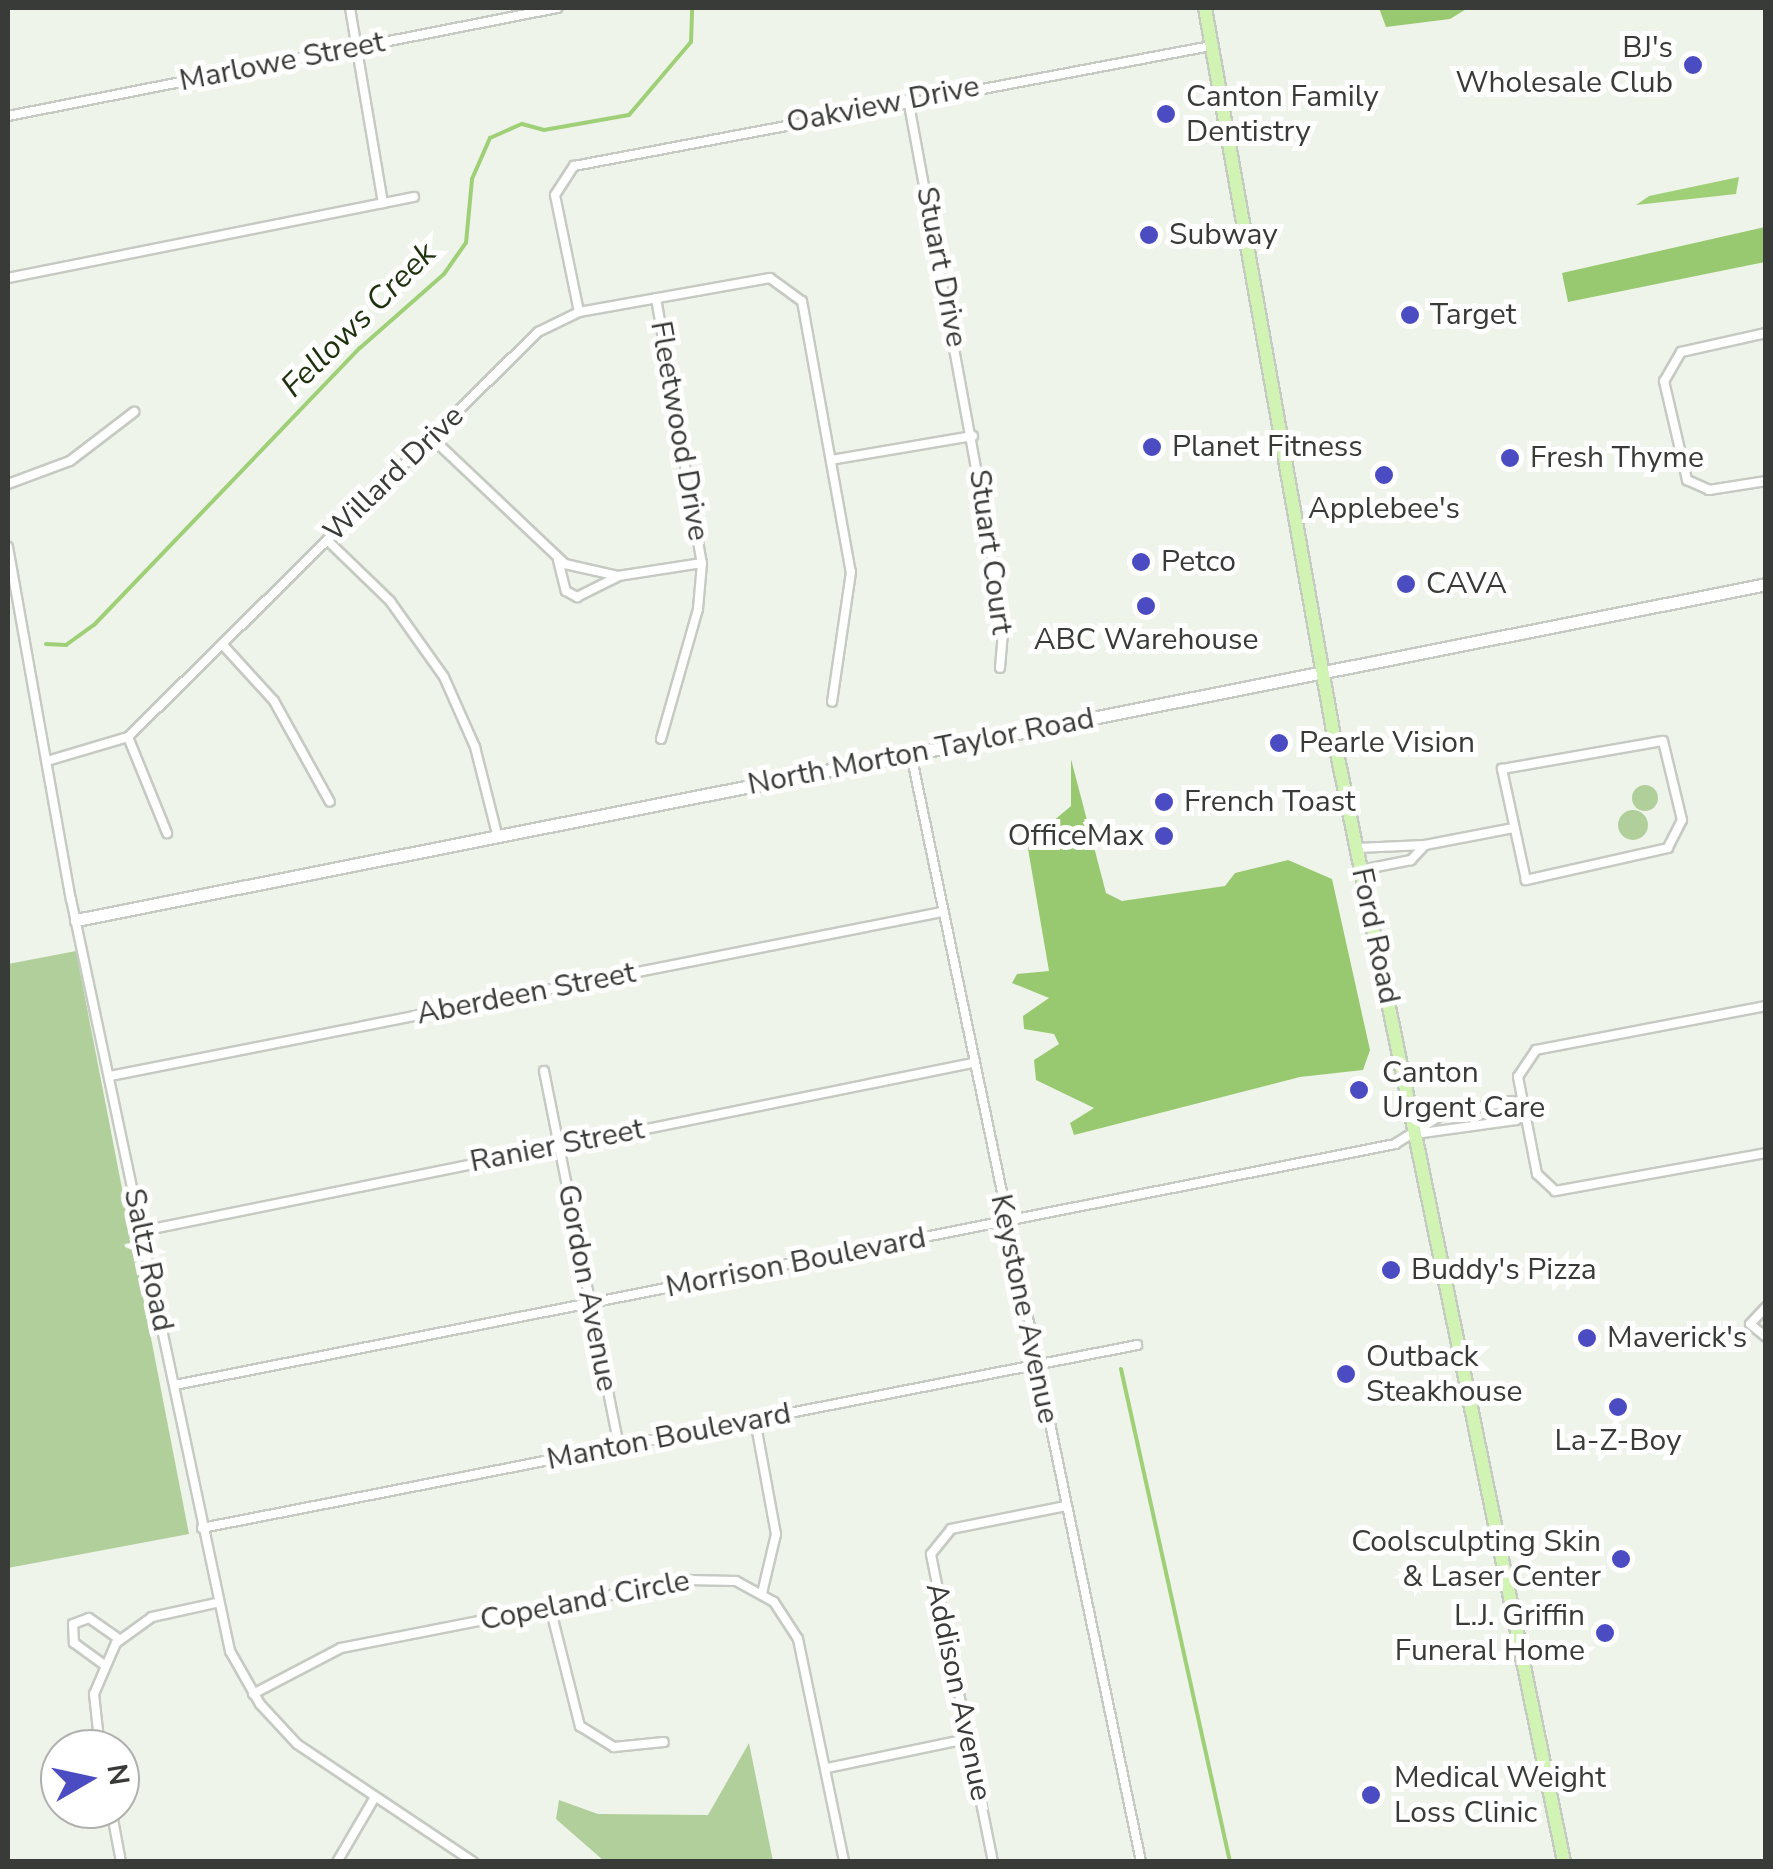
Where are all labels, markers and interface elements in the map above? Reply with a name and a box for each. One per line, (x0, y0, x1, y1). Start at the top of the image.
street label: Marlowe Street (176, 24, 388, 100)
place label: BJ's Wholesale Club (1455, 30, 1673, 100)
marker: BJ's Wholesale Club (1682, 54, 1704, 76)
street label: Oakview Drive (784, 69, 982, 141)
place label: Canton Family Dentistry (1186, 79, 1379, 150)
marker: Canton Family Dentistry (1155, 103, 1177, 125)
street label: Stuart Drive (908, 184, 974, 350)
place label: Subway (1169, 217, 1278, 253)
marker: Subway (1138, 224, 1160, 246)
water label: Fellows Creek (274, 235, 444, 405)
place label: Target (1430, 297, 1516, 333)
marker: Target (1399, 304, 1421, 326)
street label: Fleetwood Drive (642, 318, 716, 544)
street label: Willard Drive (317, 398, 471, 550)
place label: Planet Fitness (1172, 429, 1363, 465)
marker: Planet Fitness (1141, 436, 1163, 458)
place label: Fresh Thyme (1530, 440, 1704, 476)
marker: Fresh Thyme (1499, 447, 1521, 469)
marker: Applebee's (1373, 464, 1395, 486)
street label: Stuart Court (961, 467, 1019, 637)
place label: Applebee's (1308, 491, 1460, 527)
place label: Petco (1161, 544, 1236, 580)
marker: Petco (1130, 551, 1152, 573)
place label: CAVA (1426, 566, 1507, 602)
marker: CAVA (1395, 573, 1417, 595)
marker: ABC Warehouse (1135, 595, 1157, 617)
place label: ABC Warehouse (1034, 622, 1258, 658)
street label: North Morton Taylor Road (745, 701, 1097, 803)
place label: Pearle Vision (1299, 725, 1475, 761)
marker: Pearle Vision (1268, 732, 1290, 754)
place label: French Toast (1184, 784, 1355, 820)
marker: French Toast (1153, 791, 1175, 813)
place label: OfficeMax (1008, 818, 1144, 854)
marker: OfficeMax (1153, 825, 1175, 847)
street label: Ford Road (1343, 865, 1407, 1007)
street label: Aberdeen Street (414, 955, 638, 1033)
place label: Canton Urgent Care (1382, 1055, 1545, 1126)
marker: Canton Urgent Care (1346, 1077, 1372, 1103)
street label: Ranier Street (467, 1112, 647, 1180)
street label: Gordon Avenue (549, 1181, 625, 1395)
street label: Saltz Road (115, 1185, 181, 1335)
street label: Keystone Avenue (982, 1191, 1066, 1427)
street label: Morrison Boulevard (663, 1220, 929, 1306)
place label: Buddy's Pizza (1411, 1252, 1597, 1288)
marker: Buddy's Pizza (1380, 1259, 1402, 1281)
place label: Maverick's (1607, 1320, 1747, 1356)
marker: Maverick's (1576, 1327, 1598, 1349)
place label: Outback Steakhouse (1366, 1339, 1523, 1410)
marker: Outback Steakhouse (1335, 1363, 1357, 1385)
street label: Manton Boulevard (544, 1396, 794, 1478)
marker: La-Z-Boy (1607, 1396, 1629, 1418)
place label: La-Z-Boy (1555, 1423, 1681, 1459)
place label: Coolsculpting Skin & Laser Center (1351, 1524, 1601, 1594)
marker: Coolsculpting Skin & Laser Center (1610, 1548, 1632, 1570)
street label: Copeland Circle (477, 1563, 693, 1639)
street label: Addison Avenue (917, 1580, 999, 1804)
place label: L.J. Griffin Funeral Home (1395, 1598, 1585, 1668)
marker: L.J. Griffin Funeral Home (1594, 1622, 1616, 1644)
north arrow (40, 1729, 140, 1829)
place label: Medical Weight Loss Clinic (1394, 1760, 1606, 1830)
text: N (97, 1761, 138, 1788)
marker: Medical Weight Loss Clinic (1358, 1782, 1384, 1808)

